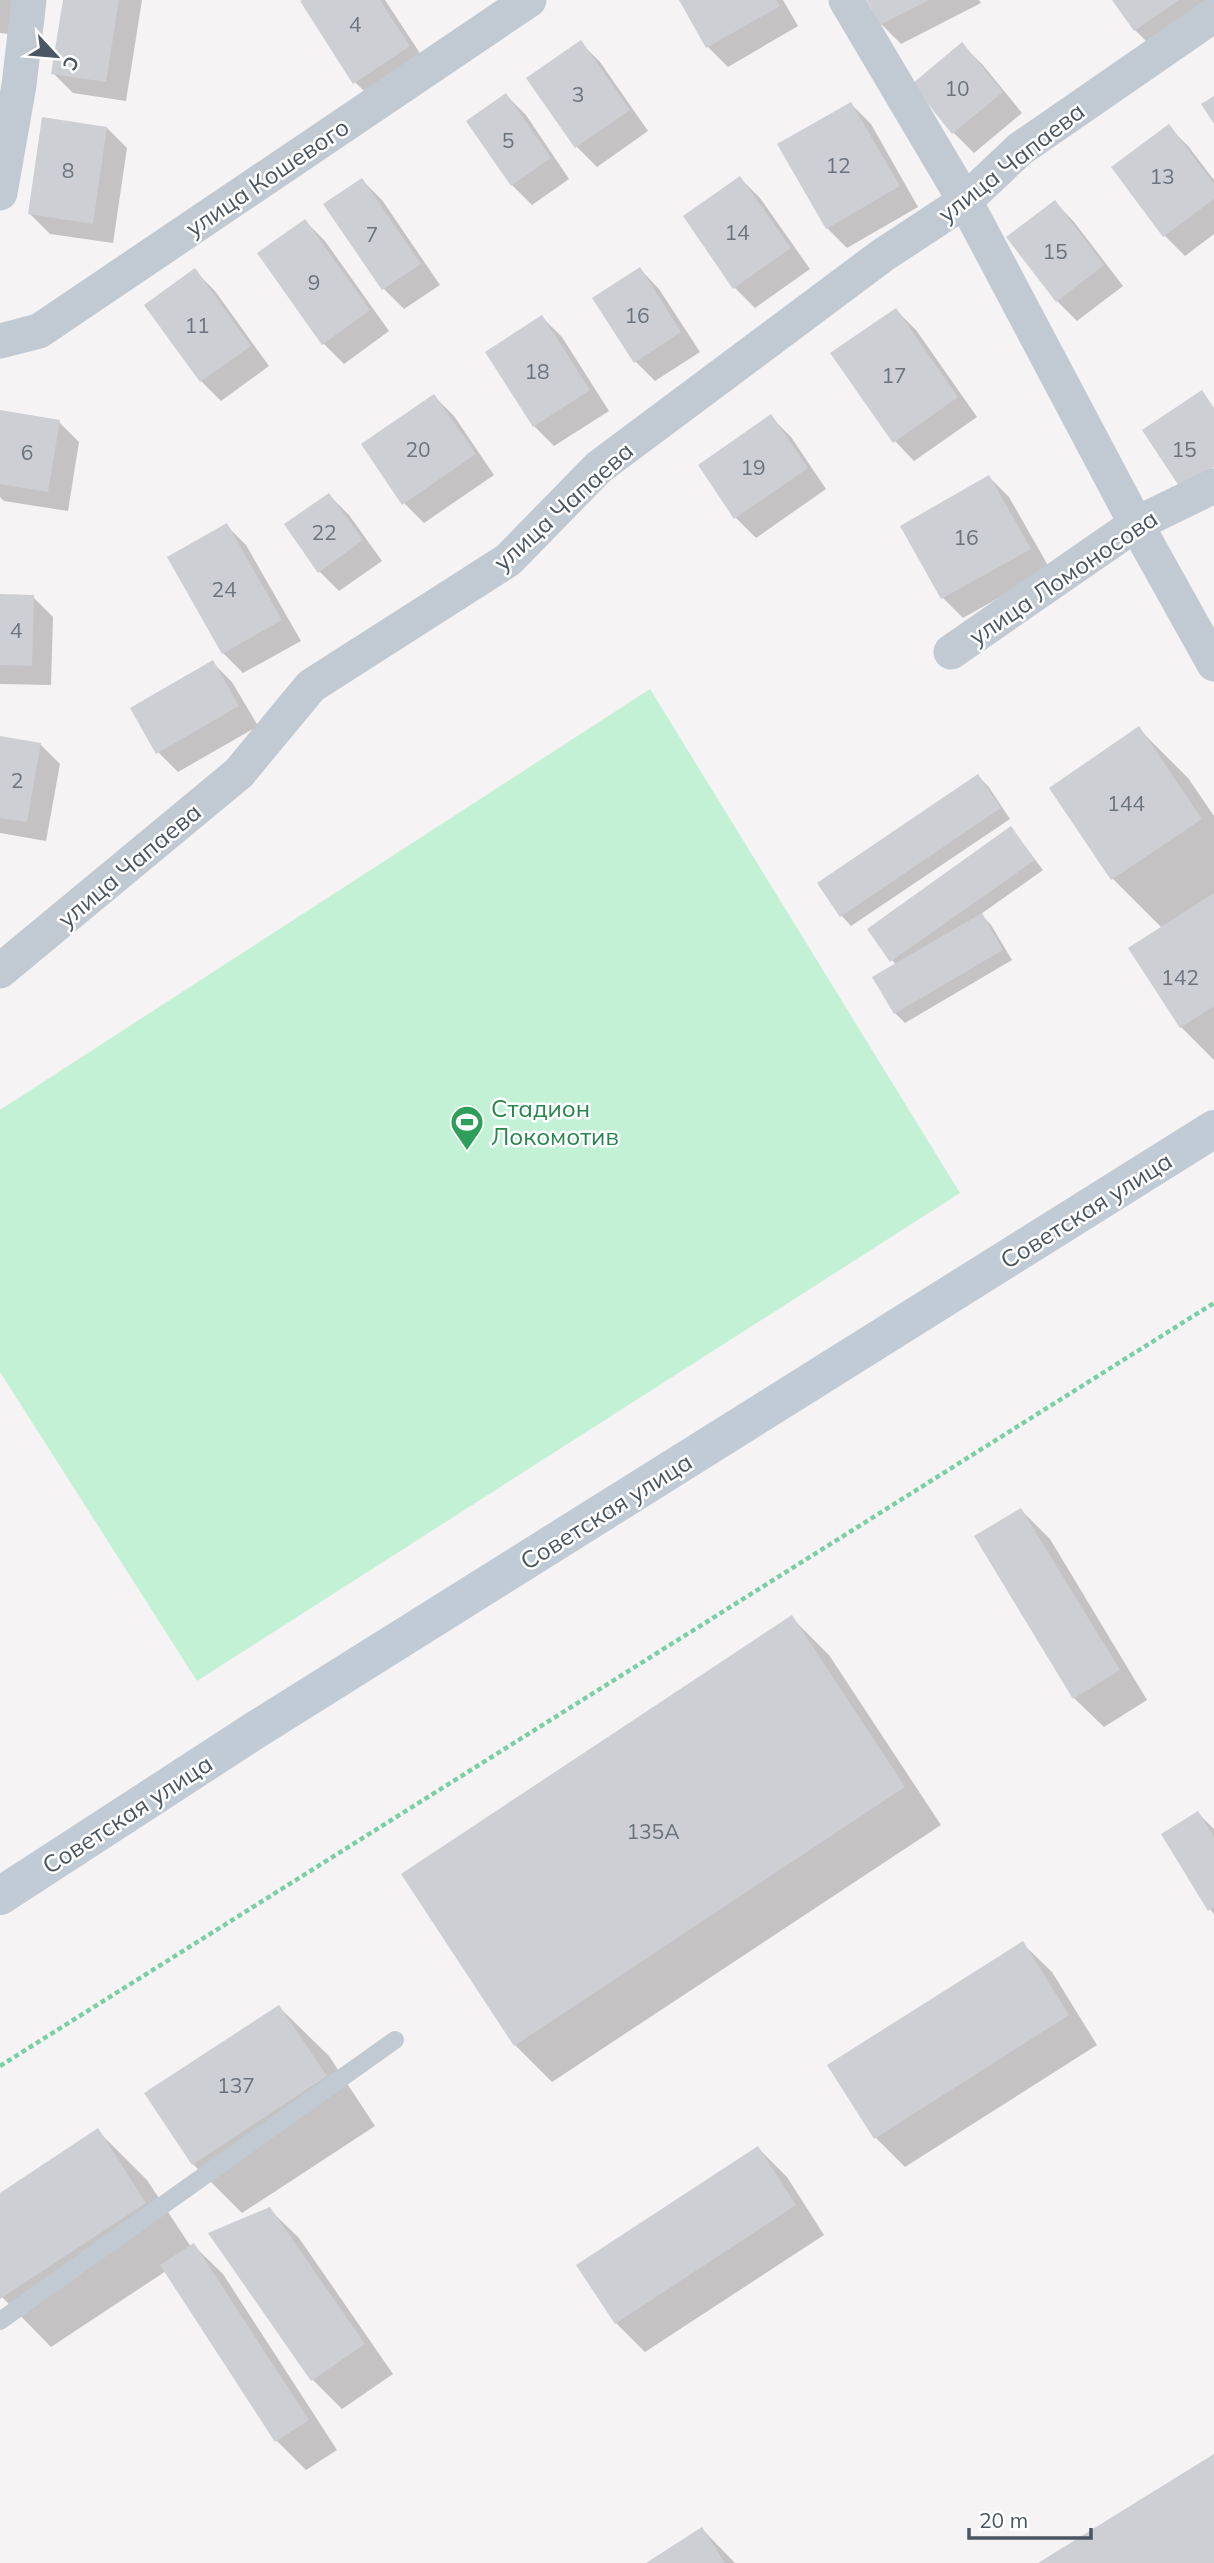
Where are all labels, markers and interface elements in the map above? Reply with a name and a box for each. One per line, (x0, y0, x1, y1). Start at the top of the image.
house number: 4 (349, 11, 362, 37)
north arrow (21, 21, 91, 91)
text: С (58, 52, 85, 75)
house number: 10 (944, 75, 970, 101)
house number: 3 (572, 81, 584, 107)
street label: улица Чапаева (932, 95, 1090, 229)
street label: улица Кошевого (180, 111, 354, 243)
house number: 5 (502, 127, 514, 153)
house number: 12 (825, 152, 851, 178)
house number: 8 (62, 157, 74, 183)
house number: 13 (1149, 163, 1175, 189)
house number: 14 (724, 219, 750, 245)
house number: 7 (366, 221, 378, 247)
house number: 15 (1042, 238, 1068, 264)
house number: 9 (308, 269, 320, 295)
house number: 16 (624, 302, 650, 328)
house number: 11 (184, 312, 210, 338)
house number: 18 (524, 358, 550, 384)
house number: 17 (881, 362, 907, 388)
street label: улица Чапаева (487, 435, 639, 577)
house number: 20 (405, 436, 431, 462)
house number: 15 (1171, 436, 1197, 462)
house number: 6 (21, 439, 33, 465)
house number: 19 (740, 454, 766, 480)
street label: улица Ломоносова (963, 503, 1163, 651)
house number: 22 (311, 519, 337, 545)
house number: 16 (953, 524, 979, 550)
house number: 24 (211, 576, 237, 602)
house number: 4 (10, 617, 23, 643)
house number: 2 (11, 767, 23, 793)
house number: 144 (1107, 790, 1145, 816)
street label: улица Чапаева (51, 796, 207, 934)
house number: 142 (1161, 964, 1199, 990)
place label: Стадион Локомотив (491, 1093, 619, 1151)
sports icon: Стадион Локомотив (448, 1103, 486, 1152)
street label: Советская улица (995, 1145, 1177, 1275)
street label: Советская улица (515, 1446, 697, 1576)
street label: Советская улица (36, 1748, 218, 1880)
house number: 135А (626, 1818, 680, 1844)
house number: 137 (217, 2072, 255, 2098)
scale bar (969, 2496, 1092, 2540)
text: 20 m (979, 2507, 1028, 2533)

